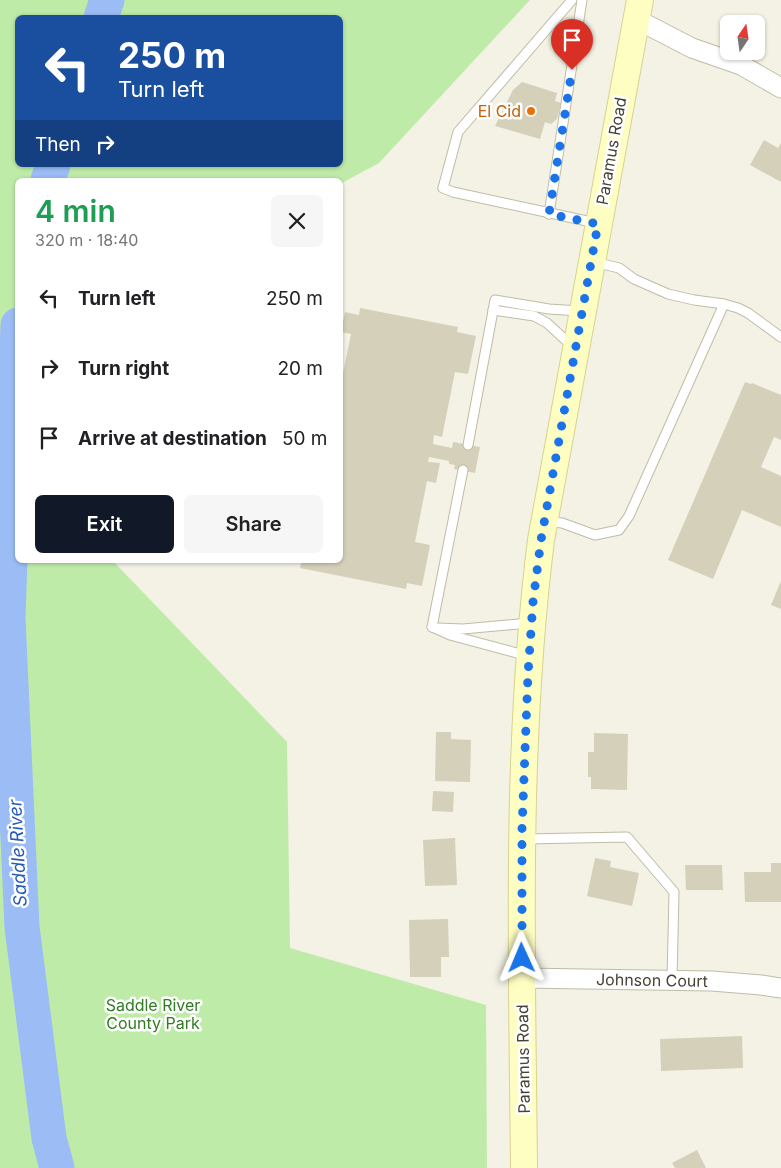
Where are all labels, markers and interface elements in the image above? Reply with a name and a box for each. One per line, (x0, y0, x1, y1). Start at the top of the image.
north arrow (720, 15, 765, 60)
map controls (720, 15, 765, 60)
pin (551, 19, 593, 70)
icon: arrive (558, 26, 586, 54)
text: 250 m (118, 34, 226, 76)
icon: left (35, 35, 100, 100)
text: Turn left (118, 76, 204, 102)
street label: Paramus Road (592, 95, 630, 207)
place label: El Cid (478, 101, 521, 121)
marker: El Cid (525, 105, 537, 117)
icon: right (91, 130, 119, 158)
text: Then (35, 133, 81, 156)
text: 4 min (35, 193, 116, 229)
button: close (271, 195, 323, 247)
text: 320 m · 18:40 (35, 230, 138, 250)
icon: left (35, 284, 63, 312)
text: Turn left (78, 287, 156, 310)
text: 250 m (266, 287, 323, 310)
icon: right (35, 354, 63, 382)
text: Turn right (78, 357, 169, 380)
text: 20 m (277, 357, 323, 380)
icon: arrive (35, 424, 63, 452)
text: Arrive at destination (78, 427, 267, 450)
text: 50 m (282, 427, 327, 450)
button: Exit (35, 495, 174, 553)
button: Share (184, 495, 323, 553)
water label: Saddle River (4, 798, 31, 907)
position arrow (495, 931, 547, 983)
street label: Johnson Court (596, 969, 708, 991)
park label: Saddle River County Park (106, 995, 200, 1033)
street label: Paramus Road (512, 1004, 534, 1114)

